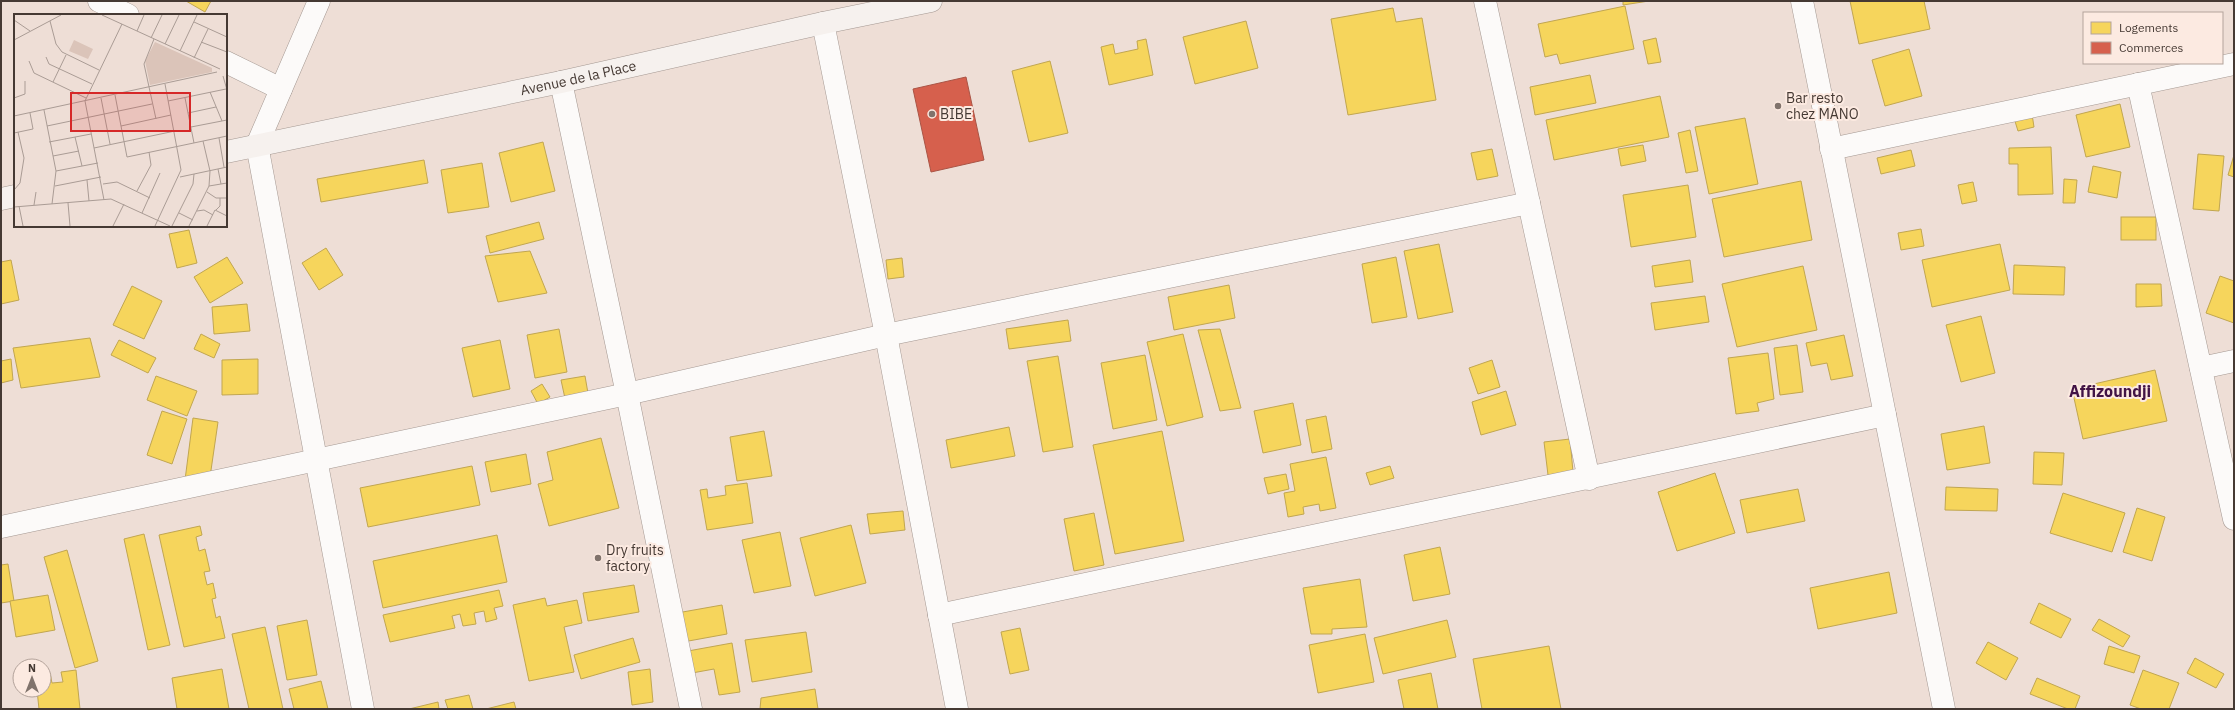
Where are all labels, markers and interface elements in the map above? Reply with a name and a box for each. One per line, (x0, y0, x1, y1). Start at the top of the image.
legend (2083, 12, 2223, 64)
inset map (14, 14, 227, 227)
text: Logements (2119, 20, 2179, 35)
text: Commerces (2119, 40, 2184, 55)
street label: Avenue de la Place (519, 56, 638, 99)
place label: Bar resto chez MANO (1786, 89, 1859, 123)
marker: Bar resto chez MANO (1773, 101, 1783, 111)
place label: BIBE (940, 105, 972, 123)
marker: BIBE (927, 109, 937, 119)
district label: Affizoundji (2069, 381, 2151, 401)
place label: Dry fruits factory (606, 541, 664, 575)
marker: Dry fruits factory (593, 553, 603, 563)
north arrow (12, 658, 52, 698)
text: N (28, 661, 36, 675)

